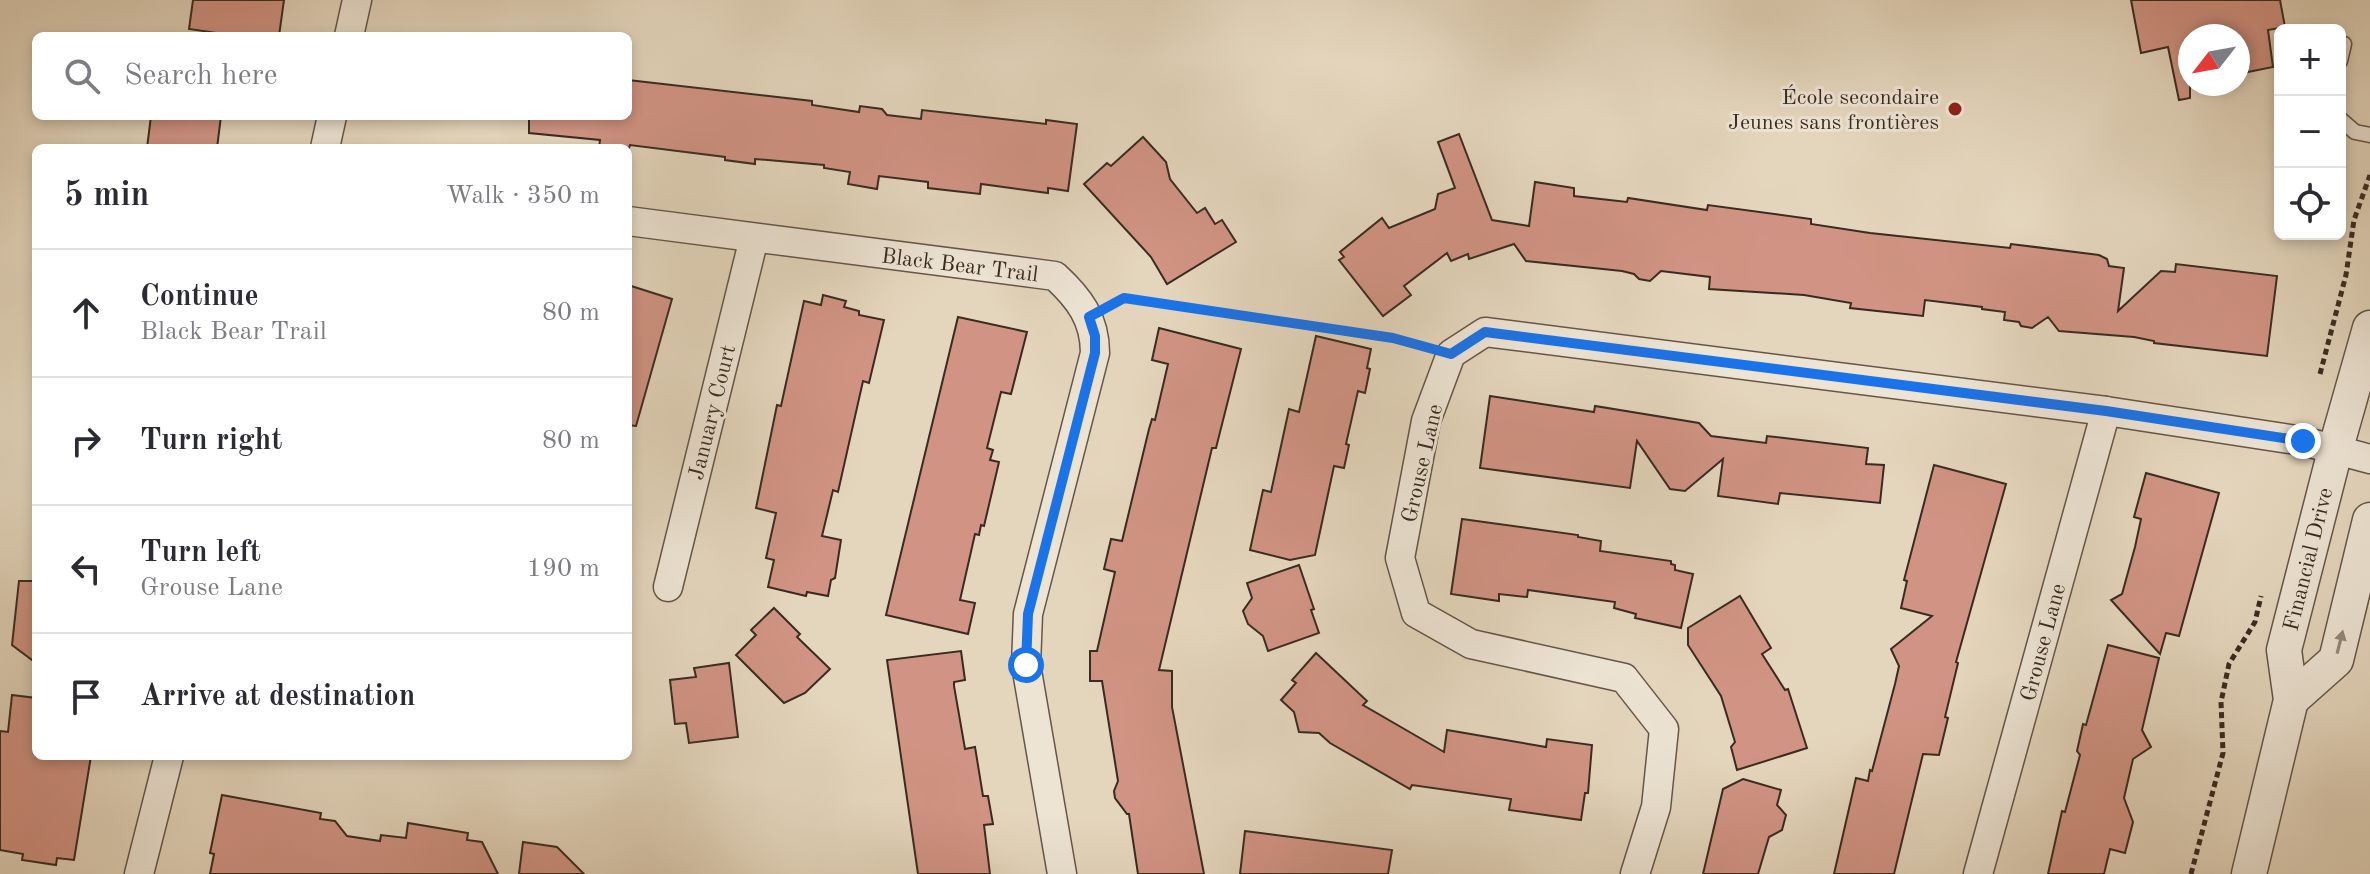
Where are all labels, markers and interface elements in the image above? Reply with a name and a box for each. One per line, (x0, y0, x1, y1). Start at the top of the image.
north arrow (2178, 24, 2250, 96)
map controls (2274, 24, 2346, 240)
button: + (2274, 24, 2346, 96)
search box (32, 32, 632, 120)
icon: search (60, 54, 104, 98)
text: Search here (124, 61, 278, 91)
place label: École secondaire Jeunes sans frontières (1728, 84, 1939, 134)
button: − (2274, 96, 2346, 168)
marker: École secondaire Jeunes sans frontières (1946, 100, 1964, 118)
button: locate (2274, 168, 2346, 240)
text: 5 min (64, 179, 149, 213)
text: Walk · 350 m (446, 183, 600, 209)
street label: Black Bear Trail (880, 245, 1040, 287)
text: Continue (140, 282, 259, 312)
icon: ahead (64, 291, 108, 335)
text: 80 m (542, 300, 600, 326)
text: Black Bear Trail (140, 319, 327, 345)
street label: January Court (686, 343, 740, 482)
street label: Grouse Lane (1399, 402, 1447, 525)
icon: right (64, 419, 108, 463)
route end (2285, 423, 2321, 459)
text: Turn right (140, 426, 282, 456)
text: 80 m (542, 428, 600, 454)
street label: Financial Drive (2281, 486, 2337, 633)
text: Turn left (140, 538, 261, 568)
icon: left (64, 547, 108, 591)
text: 190 m (527, 556, 600, 582)
text: Grouse Lane (140, 575, 283, 601)
street label: Grouse Lane (2018, 581, 2070, 704)
one-way arrow (2335, 630, 2347, 655)
route start (1008, 647, 1044, 683)
icon: arrive (64, 675, 108, 719)
text: Arrive at destination (140, 682, 415, 712)

